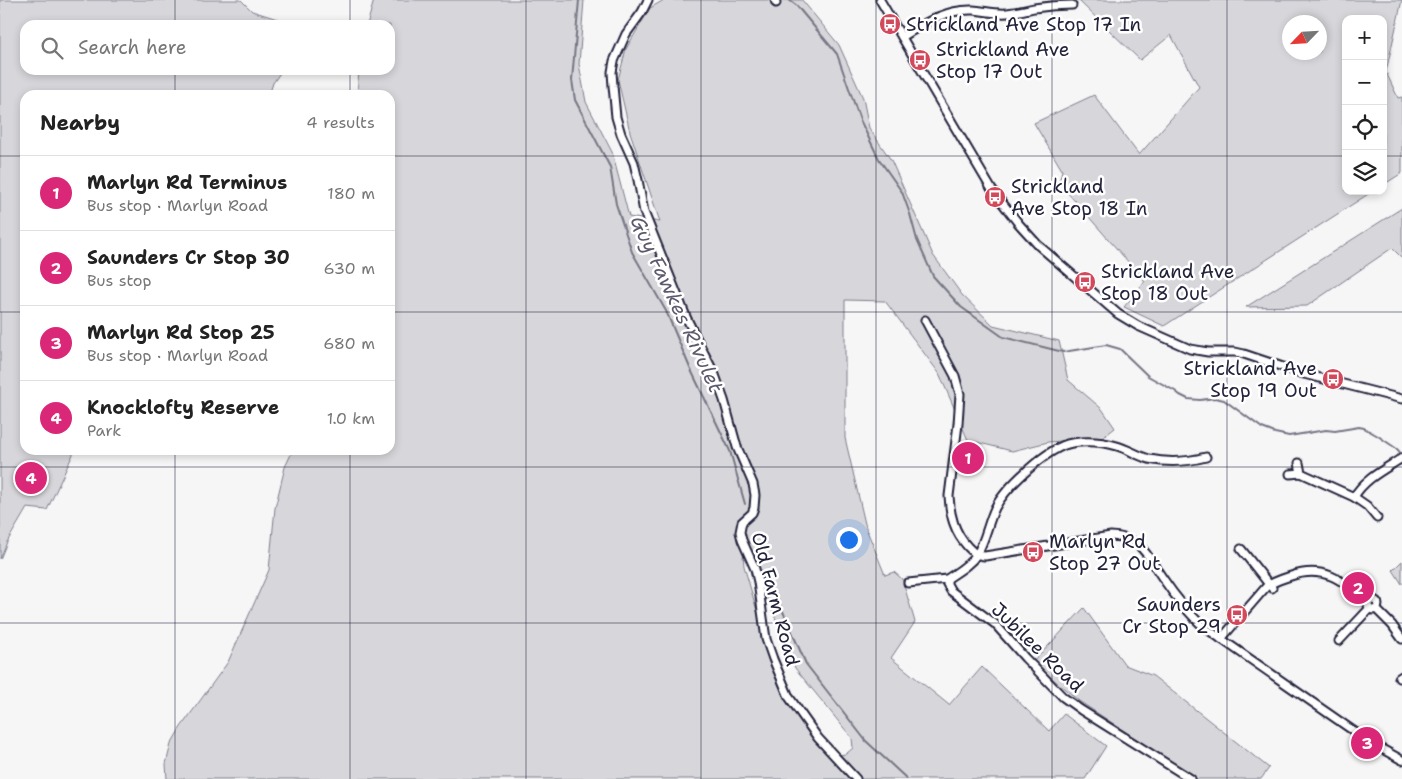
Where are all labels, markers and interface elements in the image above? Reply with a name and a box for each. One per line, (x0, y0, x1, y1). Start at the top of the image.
bus stop icon: Strickland Ave Stop 17 In (878, 12, 902, 36)
place label: Strickland Ave Stop 17 In (906, 12, 1141, 37)
north arrow (1282, 15, 1327, 60)
map controls (1342, 15, 1387, 195)
button: + (1342, 15, 1387, 60)
search box (20, 20, 395, 75)
icon: search (38, 34, 66, 62)
text: Search here (78, 35, 187, 60)
place label: Strickland Ave Stop 17 Out (936, 37, 1069, 84)
bus stop icon: Strickland Ave Stop 17 Out (908, 48, 932, 72)
button: − (1342, 60, 1387, 105)
button: locate (1342, 105, 1387, 150)
text: Nearby (40, 109, 120, 137)
text: 4 results (306, 112, 375, 133)
button: layers (1342, 150, 1387, 195)
text: Marlyn Rd Terminus (87, 170, 287, 195)
place label: Strickland Ave Stop 18 In (1011, 174, 1148, 221)
text: 1 (52, 183, 60, 204)
text: 180 m (327, 183, 375, 204)
bus stop icon: Strickland Ave Stop 18 In (983, 185, 1007, 209)
text: Bus stop · Marlyn Road (87, 195, 268, 216)
water label: Guy Fawkes Rivulet (625, 211, 730, 397)
text: Saunders Cr Stop 30 (87, 245, 290, 270)
text: 2 (50, 258, 62, 279)
text: 630 m (323, 258, 375, 279)
place label: Strickland Ave Stop 18 Out (1101, 259, 1234, 306)
text: Bus stop (87, 270, 152, 291)
bus stop icon: Strickland Ave Stop 18 Out (1073, 270, 1097, 294)
text: Marlyn Rd Stop 25 (87, 320, 275, 345)
text: 3 (50, 333, 62, 354)
text: 680 m (323, 333, 375, 354)
text: Bus stop · Marlyn Road (87, 345, 268, 366)
place label: Strickland Ave Stop 19 Out (1184, 356, 1317, 403)
bus stop icon: Strickland Ave Stop 19 Out (1321, 367, 1345, 391)
text: Knocklofty Reserve (87, 395, 279, 420)
text: 4 (50, 408, 62, 429)
text: 1.0 km (327, 408, 375, 429)
text: Park (87, 420, 121, 441)
pin: 1 (952, 439, 984, 477)
pin: 4 (15, 459, 47, 497)
your location (836, 527, 862, 553)
street label: Old Farm Road (746, 529, 805, 669)
place label: Marlyn Rd Stop 27 Out (1049, 529, 1161, 576)
bus stop icon: Marlyn Rd Stop 27 Out (1021, 540, 1045, 564)
pin: 2 (1342, 569, 1374, 607)
place label: Saunders Cr Stop 29 (1122, 592, 1221, 639)
street label: Jubilee Road (986, 597, 1089, 698)
bus stop icon: Saunders Cr Stop 29 (1225, 603, 1249, 627)
pin: 3 (1351, 724, 1383, 762)

